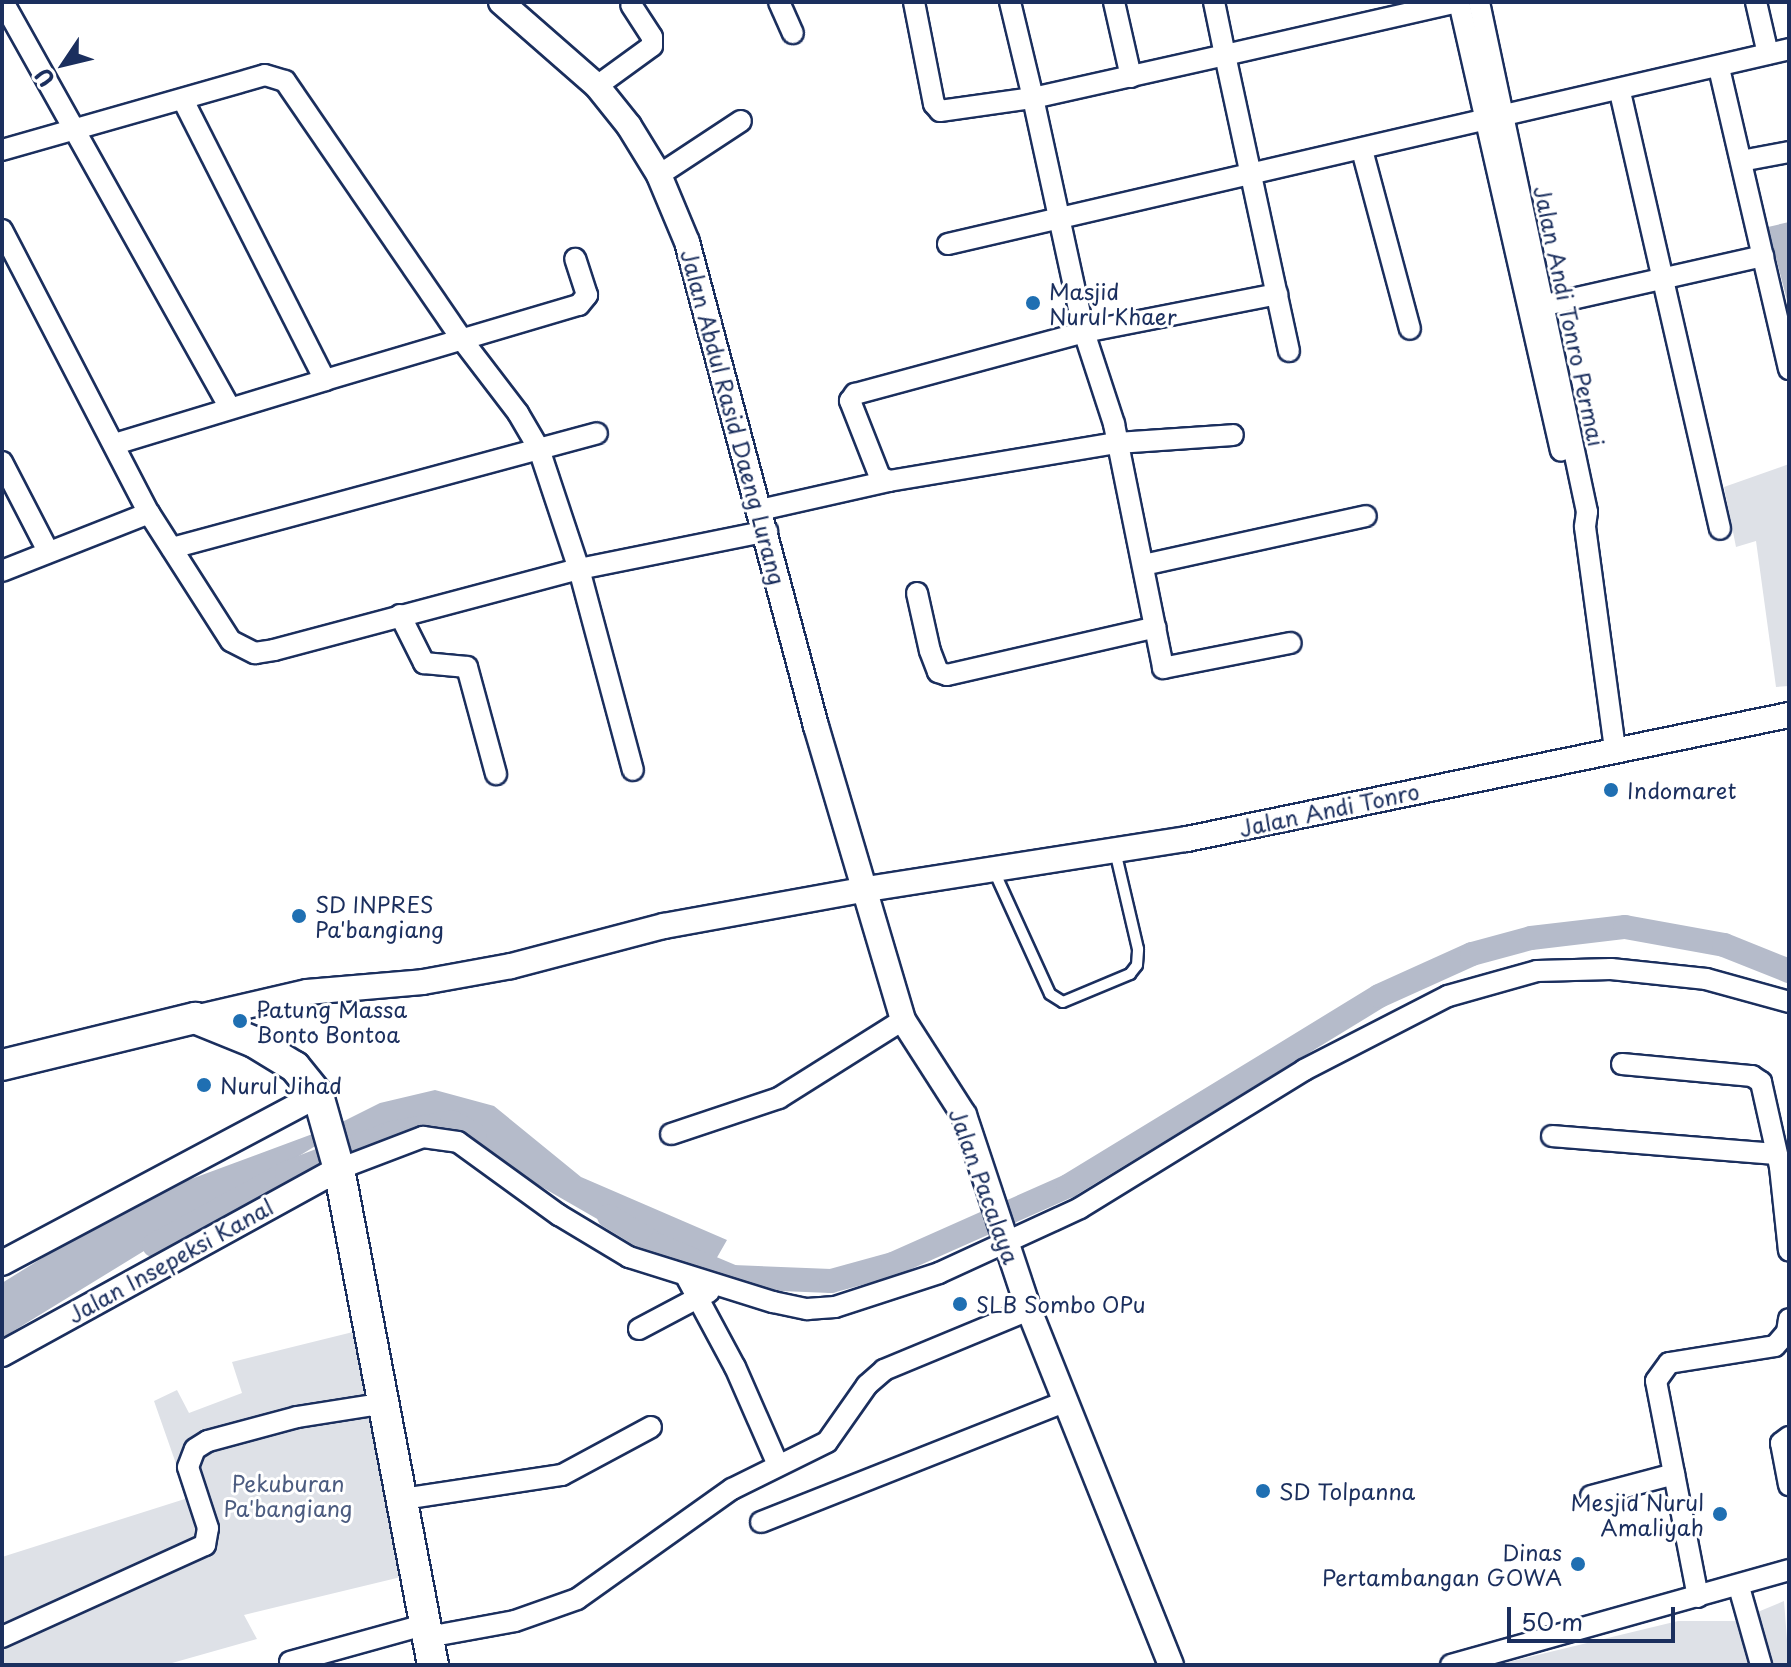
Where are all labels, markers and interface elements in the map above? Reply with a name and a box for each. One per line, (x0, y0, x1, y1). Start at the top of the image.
north arrow (24, 24, 104, 104)
text: U (26, 62, 62, 94)
street label: Jalan Andi Tonro Permai (1529, 183, 1611, 449)
street label: Jalan Abdul Rasid Daeng Lurang (676, 246, 792, 588)
place label: Masjid Nurul Khaer (1049, 277, 1177, 328)
marker: Masjid Nurul Khaer (1024, 294, 1042, 312)
street label: Jalan Andi Tonro (1236, 777, 1422, 841)
place label: Indomaret (1627, 777, 1736, 803)
marker: Indomaret (1602, 781, 1620, 799)
place label: SD INPRES Pa'bangiang (315, 890, 444, 942)
marker: SD INPRES Pa'bangiang (290, 907, 308, 925)
place label: Patung Massa Bonto Bontoa (256, 995, 407, 1046)
marker: Patung Massa Bonto Bontoa (231, 1012, 249, 1030)
place label: Nurul Jihad (220, 1072, 343, 1098)
marker: Nurul Jihad (195, 1076, 213, 1094)
street label: Jalan Pacalaya (944, 1104, 1026, 1268)
street label: Jalan Insepeksi Kanal (62, 1192, 278, 1328)
place label: SLB Sombo OPu (976, 1291, 1145, 1317)
marker: SLB Sombo OPu (951, 1295, 969, 1313)
park label: Pekuburan Pa'bangiang (224, 1469, 352, 1520)
place label: SD Tolpanna (1279, 1478, 1416, 1504)
marker: SD Tolpanna (1254, 1482, 1272, 1500)
place label: Mesjid Nurul Amaliyah (1570, 1488, 1704, 1540)
marker: Mesjid Nurul Amaliyah (1711, 1505, 1729, 1523)
place label: Dinas Pertambangan GOWA (1321, 1538, 1562, 1590)
marker: Dinas Pertambangan GOWA (1569, 1555, 1587, 1573)
scale bar (1511, 1591, 1679, 1641)
text: 50 m (1521, 1603, 1583, 1639)

